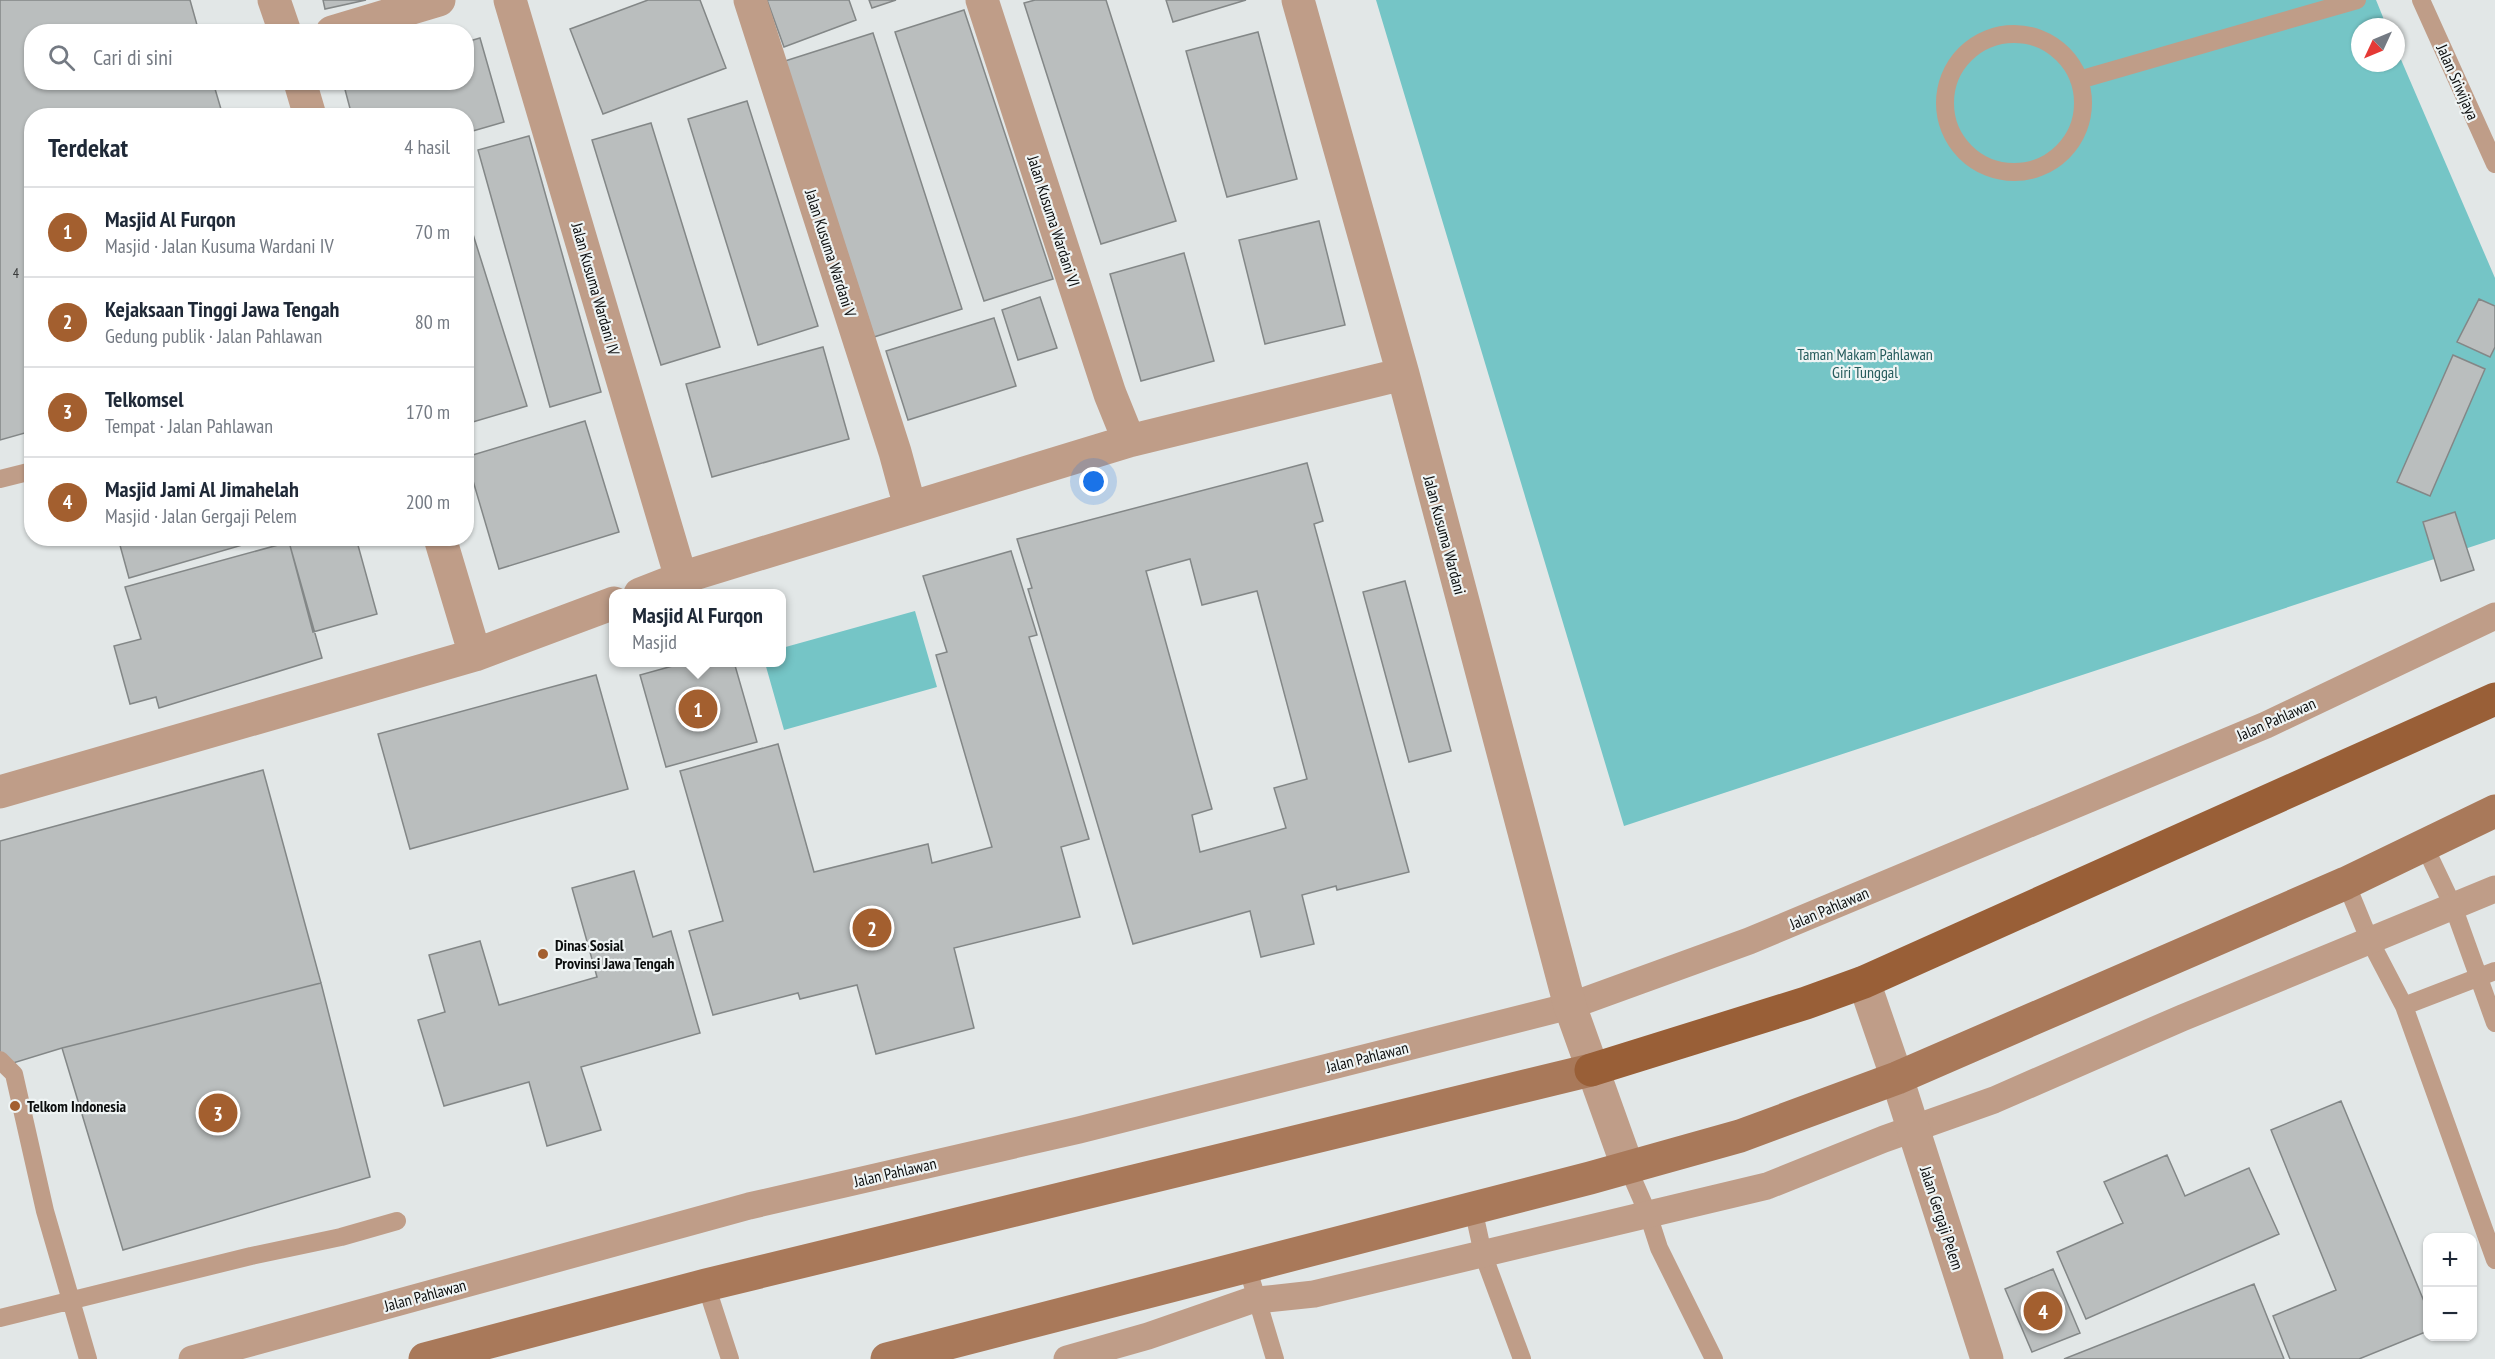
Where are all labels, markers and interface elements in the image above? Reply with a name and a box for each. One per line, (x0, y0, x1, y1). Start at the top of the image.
north arrow (2351, 18, 2405, 72)
search box (24, 24, 474, 90)
street label: Jalan Sriwijaya (2432, 40, 2484, 123)
icon: search (45, 41, 78, 74)
text: Cari di sini (93, 43, 173, 71)
text: Terdekat (48, 131, 128, 164)
text: 4 hasil (404, 134, 450, 160)
street label: Jalan Kusuma Wardani VI (1023, 152, 1085, 289)
street label: Jalan Kusuma Wardani V (801, 186, 861, 320)
text: Masjid Al Furqon (105, 205, 236, 233)
text: 1 (63, 219, 72, 245)
text: 70 m (415, 219, 450, 245)
street label: Jalan Kusuma Wardani IV (567, 219, 625, 358)
text: Masjid · Jalan Kusuma Wardani IV (105, 233, 334, 259)
house number: 4 (13, 264, 20, 282)
text: Kejaksaan Tinggi Jawa Tengah (105, 295, 339, 323)
text: 2 (63, 309, 72, 335)
text: 80 m (415, 309, 450, 335)
text: Gedung publik · Jalan Pahlawan (105, 323, 322, 349)
park label: Taman Makam Pahlawan Giri Tunggal (1797, 344, 1933, 382)
text: Telkomsel (105, 385, 184, 413)
text: 3 (63, 399, 72, 425)
text: 170 m (406, 399, 450, 425)
text: Tempat · Jalan Pahlawan (105, 413, 273, 439)
your location (1079, 467, 1108, 496)
street label: Jalan Kusuma Wardani (1419, 472, 1471, 597)
text: Masjid Jami Al Jimahelah (105, 475, 299, 503)
text: 4 (63, 489, 72, 515)
text: 200 m (406, 489, 450, 515)
text: Masjid · Jalan Gergaji Pelem (105, 503, 297, 529)
popup (609, 589, 786, 667)
text: Masjid Al Furqon (632, 601, 763, 629)
text: Masjid (632, 629, 677, 655)
pin: 1 (678, 686, 718, 732)
street label: Jalan Pahlawan (2233, 693, 2318, 746)
street label: Jalan Pahlawan (1785, 882, 1872, 934)
pin: 2 (852, 906, 892, 950)
place label: Dinas Sosial Provinsi Jawa Tengah (555, 935, 675, 973)
marker: Dinas Sosial Provinsi Jawa Tengah (536, 947, 550, 961)
street label: Jalan Pahlawan (1323, 1037, 1410, 1077)
pin: 3 (198, 1090, 238, 1136)
place label: Telkom Indonesia (27, 1096, 127, 1116)
marker: Telkom Indonesia (8, 1099, 22, 1113)
street label: Jalan Pahlawan (851, 1153, 938, 1191)
street label: Jalan Gergaji Pelem (1916, 1163, 1968, 1272)
map controls (2423, 1233, 2477, 1341)
button: + (2423, 1233, 2477, 1287)
street label: Jalan Pahlawan (381, 1274, 468, 1316)
button: − (2423, 1287, 2477, 1341)
pin: 4 (2024, 1288, 2062, 1334)

